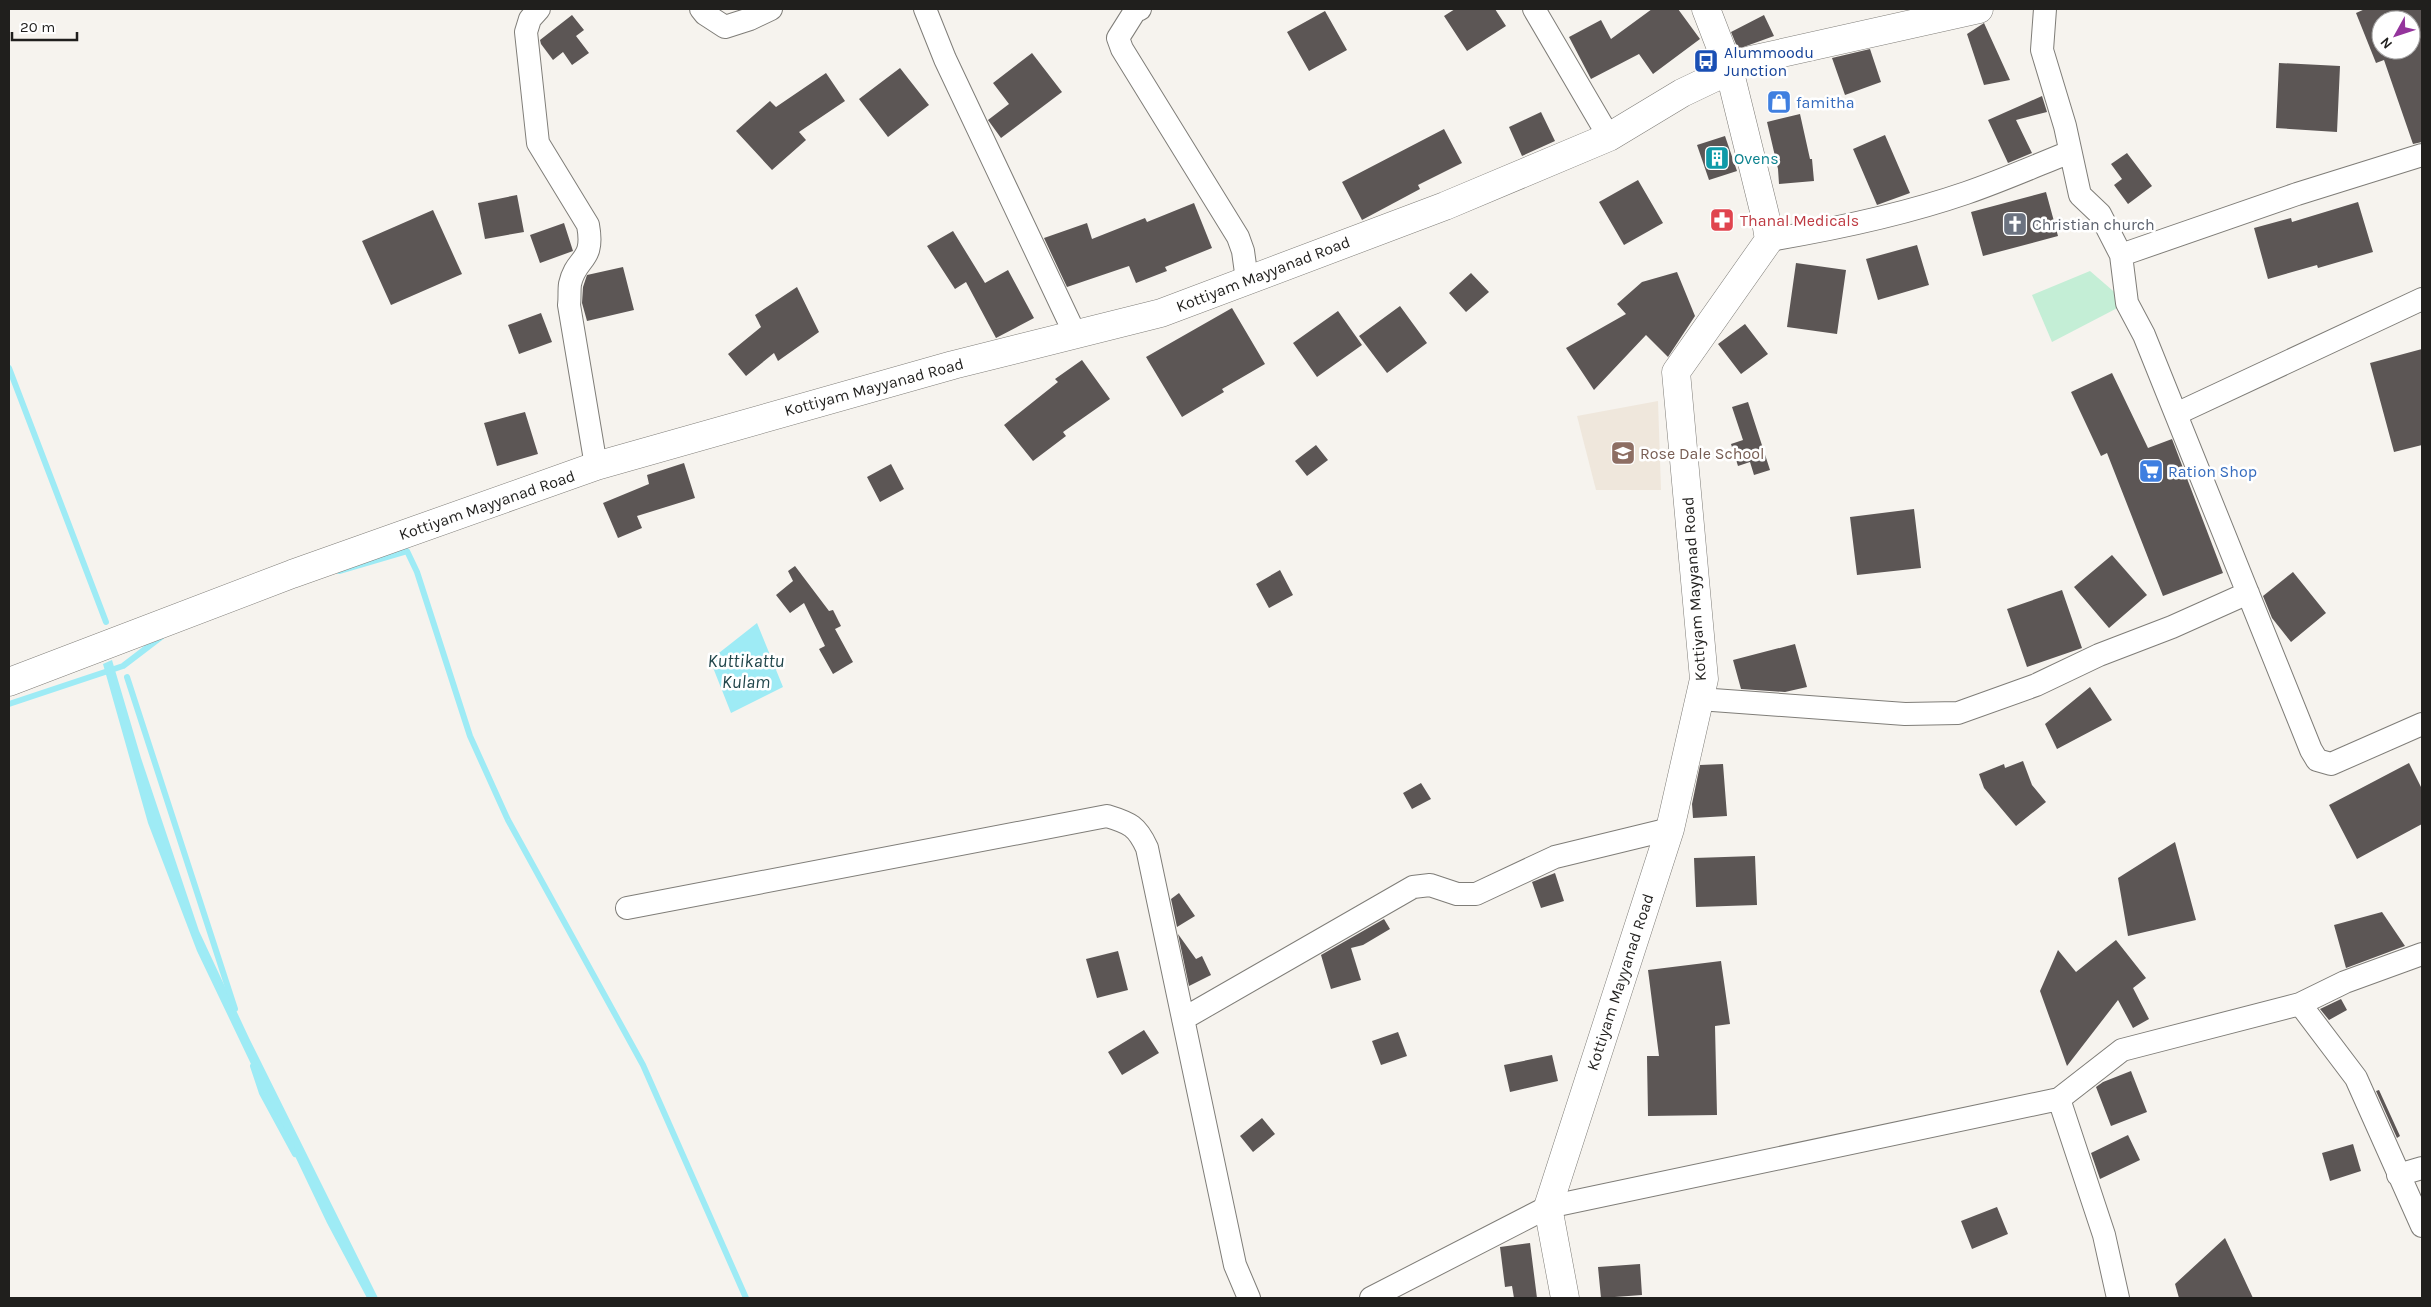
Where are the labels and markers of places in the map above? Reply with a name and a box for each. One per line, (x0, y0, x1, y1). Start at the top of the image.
place label: Alummoodu Junction (1724, 43, 1814, 80)
bus stop icon: Alummoodu Junction (1693, 48, 1719, 74)
shop icon: famitha (1766, 89, 1792, 115)
place label: famitha (1796, 93, 1855, 112)
building icon: Ovens (1704, 145, 1730, 171)
place label: Ovens (1734, 149, 1779, 168)
pharmacy icon: Thanal Medicals (1709, 207, 1735, 233)
place label: Thanal Medicals (1740, 211, 1859, 230)
church icon: Christian church (2002, 211, 2028, 237)
place label: Christian church (2032, 215, 2155, 234)
school or university icon: Rose Dale School (1610, 440, 1636, 466)
place label: Rose Dale School (1640, 444, 1764, 463)
supermarket icon: Ration Shop (2138, 458, 2164, 484)
place label: Ration Shop (2168, 462, 2257, 481)

